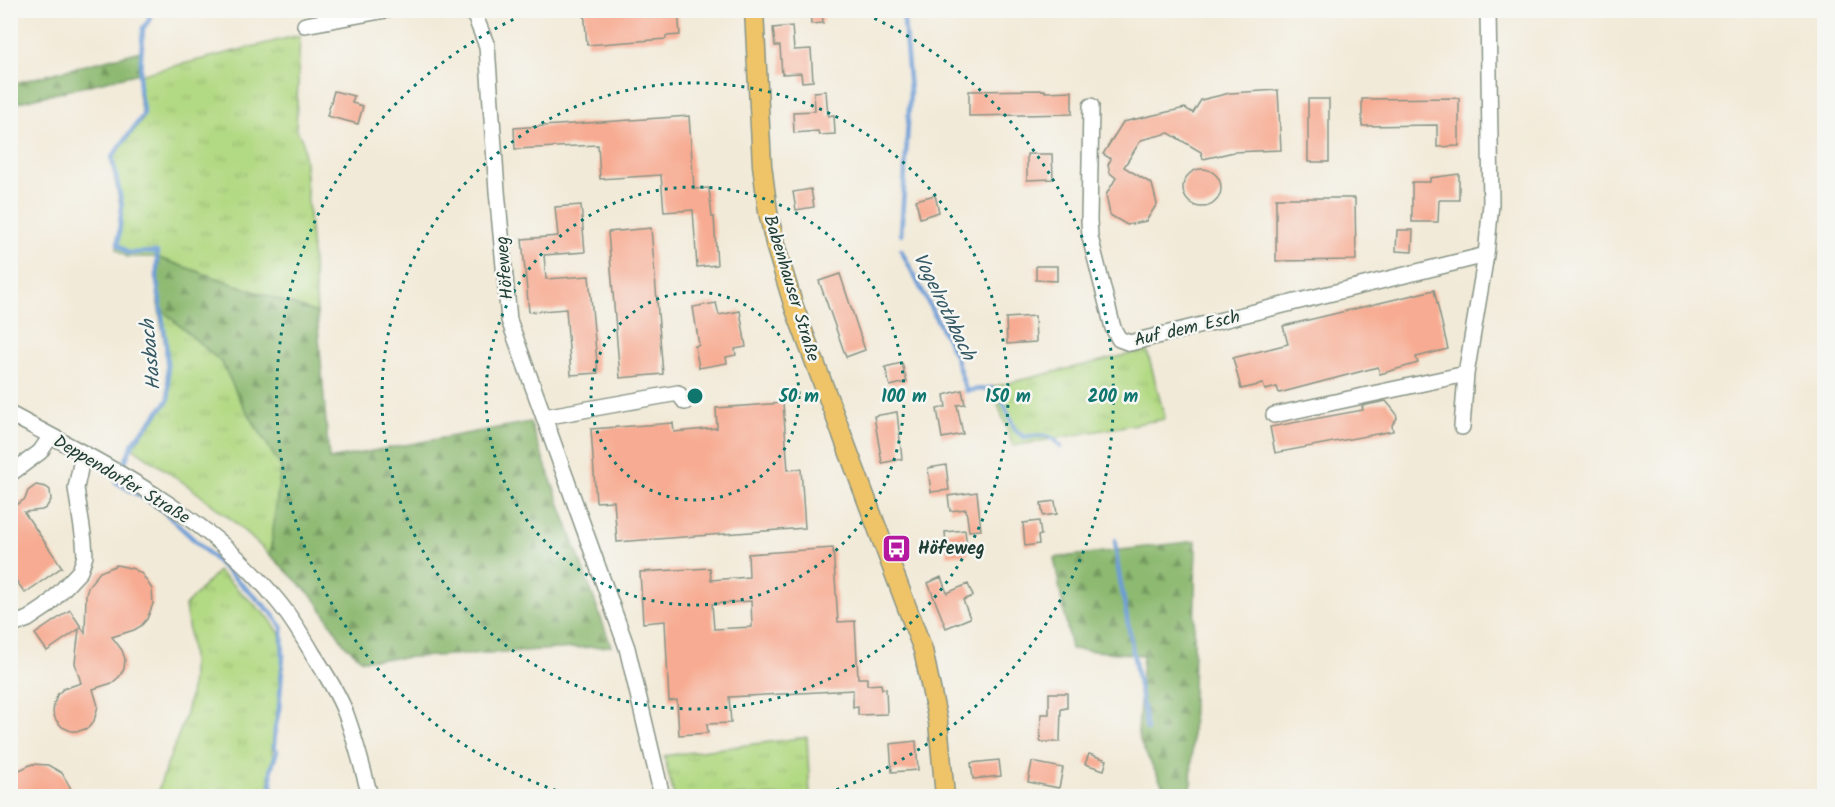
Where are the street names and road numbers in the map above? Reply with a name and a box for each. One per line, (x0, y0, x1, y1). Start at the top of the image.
street label: Babenhauser Straße (754, 211, 827, 366)
street label: Höfeweg (488, 235, 523, 301)
street label: Auf dem Esch (1131, 303, 1243, 356)
street label: Deppendorfer Straße (47, 428, 195, 533)

